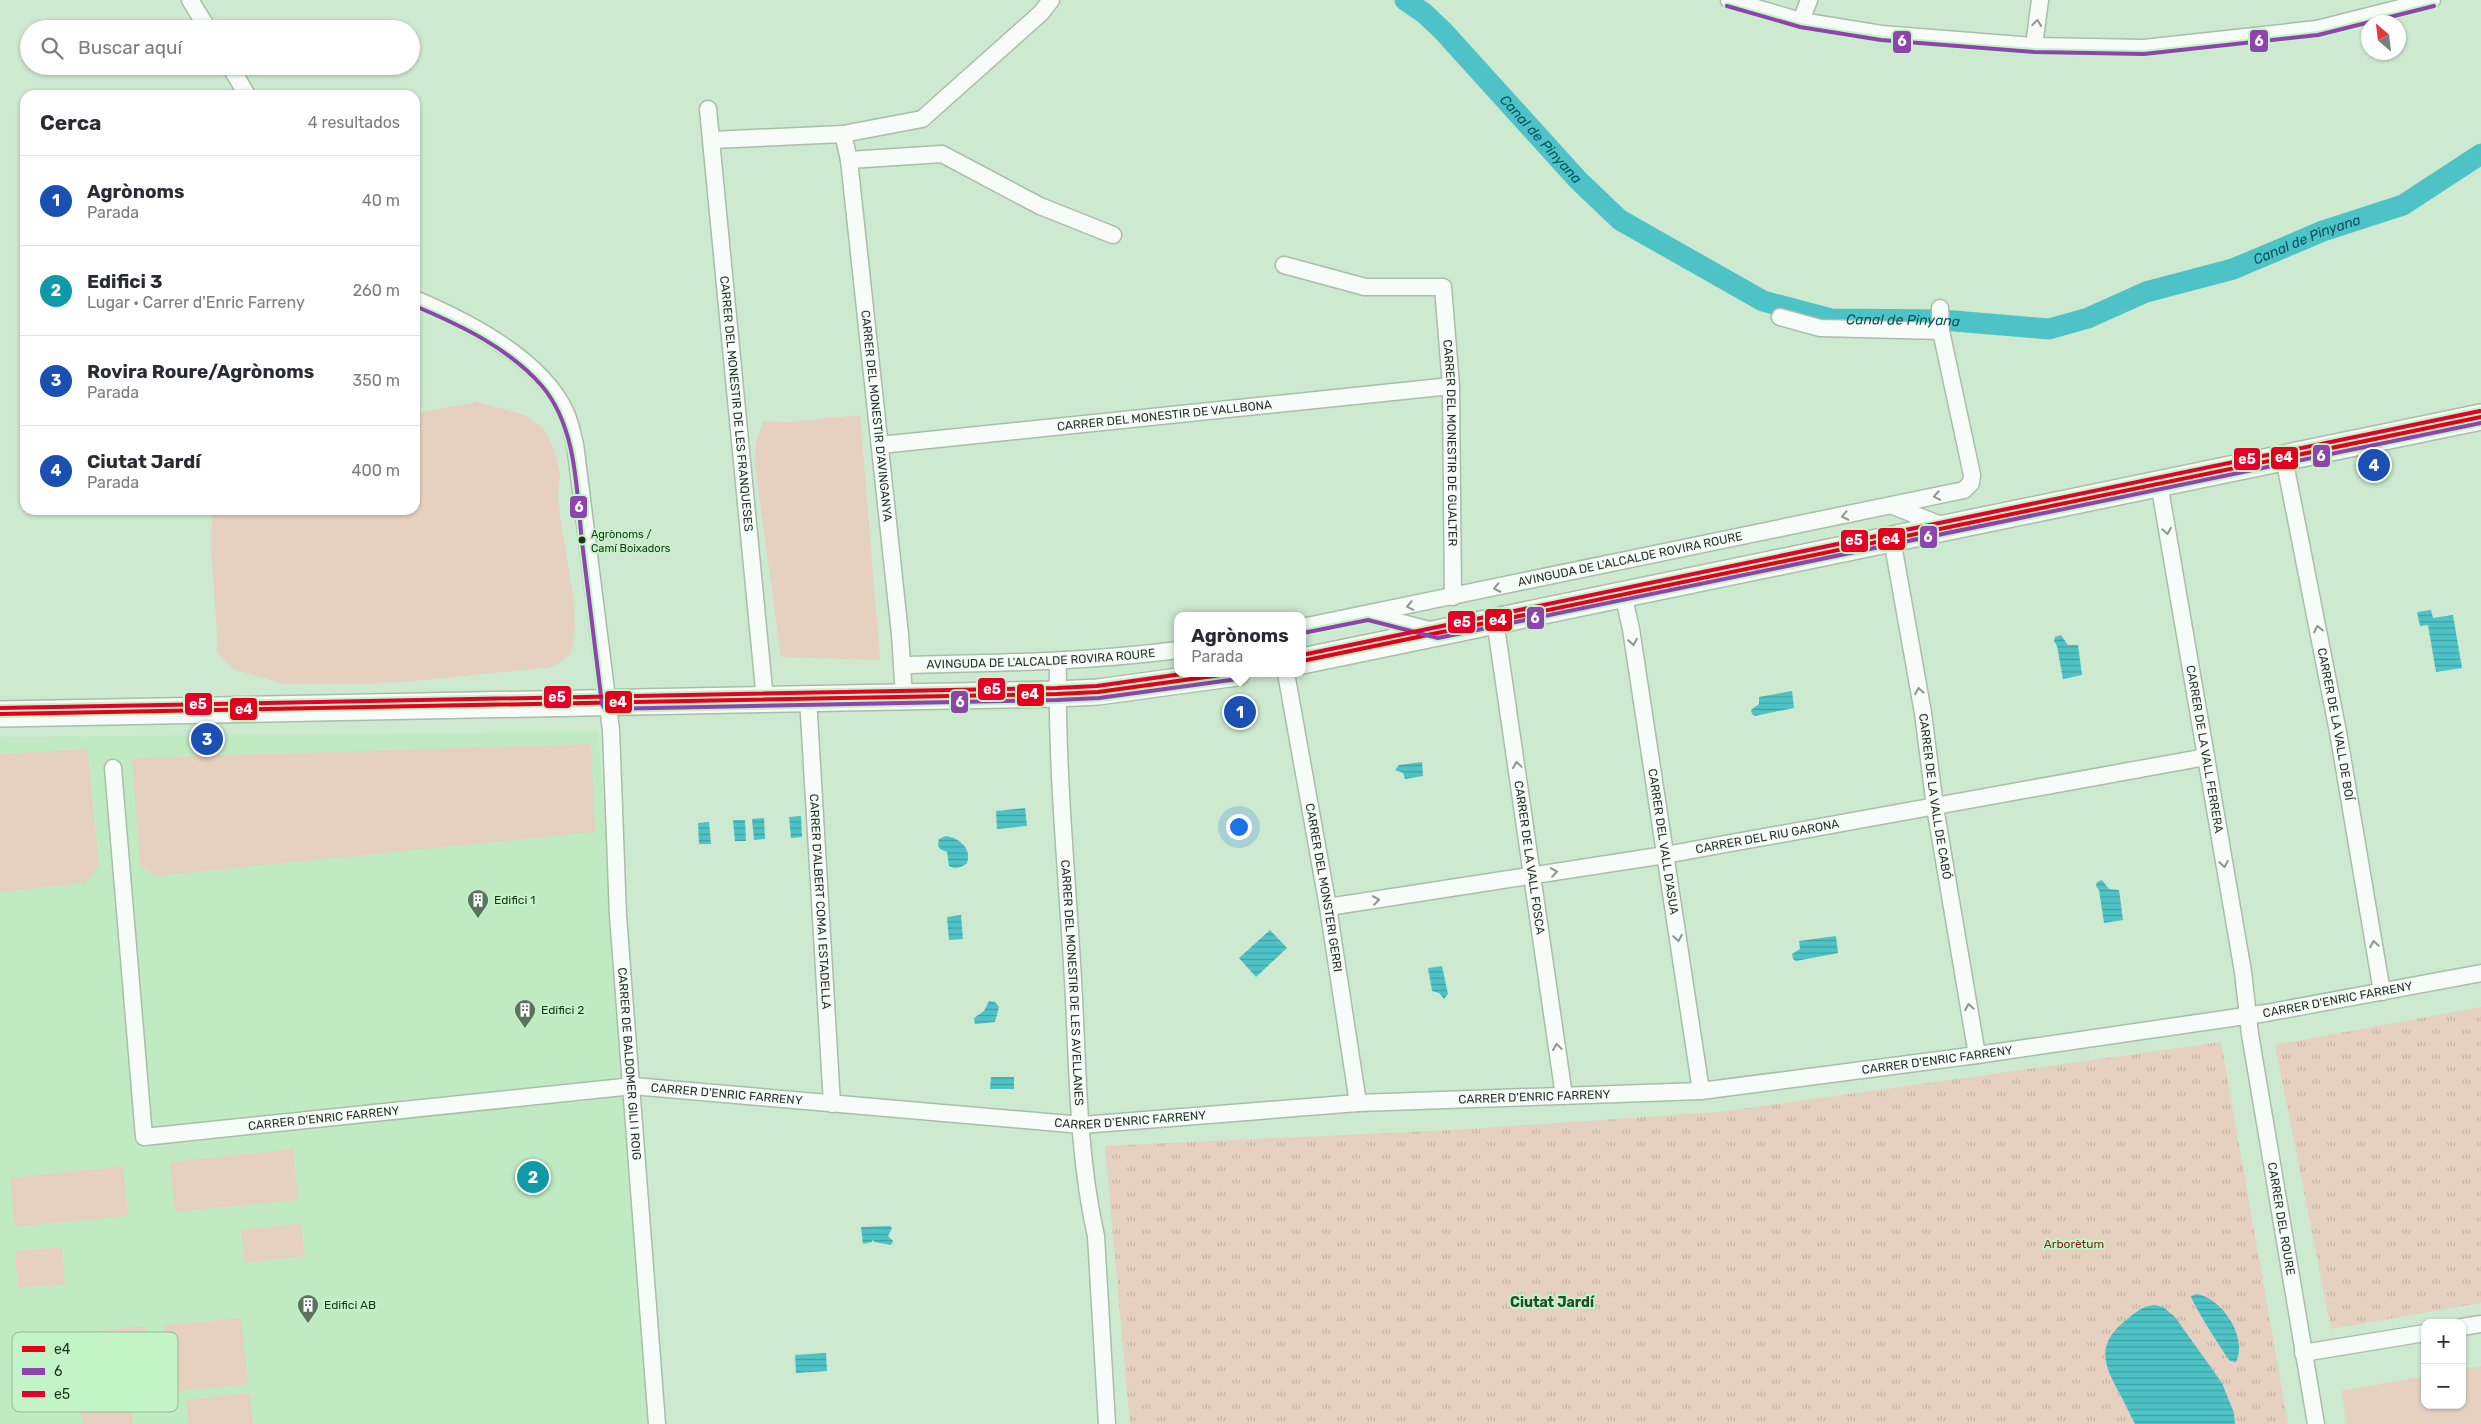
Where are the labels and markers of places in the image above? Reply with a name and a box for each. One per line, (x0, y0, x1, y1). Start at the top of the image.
pin: 4 (2358, 446, 2390, 484)
place label: Agrònoms / Camí Boixadors (591, 528, 671, 555)
marker: Agrònoms / Camí Boixadors (577, 535, 587, 545)
pin: 1 (1224, 693, 1256, 731)
pin: 3 (191, 720, 223, 758)
building icon: Edifici 1 (466, 888, 490, 919)
place label: Edifici 1 (494, 893, 535, 907)
building icon: Edifici 2 (513, 998, 537, 1029)
place label: Edifici 2 (541, 1003, 584, 1017)
pin: 2 (517, 1158, 549, 1196)
building icon: Edifici AB (296, 1293, 320, 1324)
place label: Edifici AB (324, 1298, 376, 1312)

